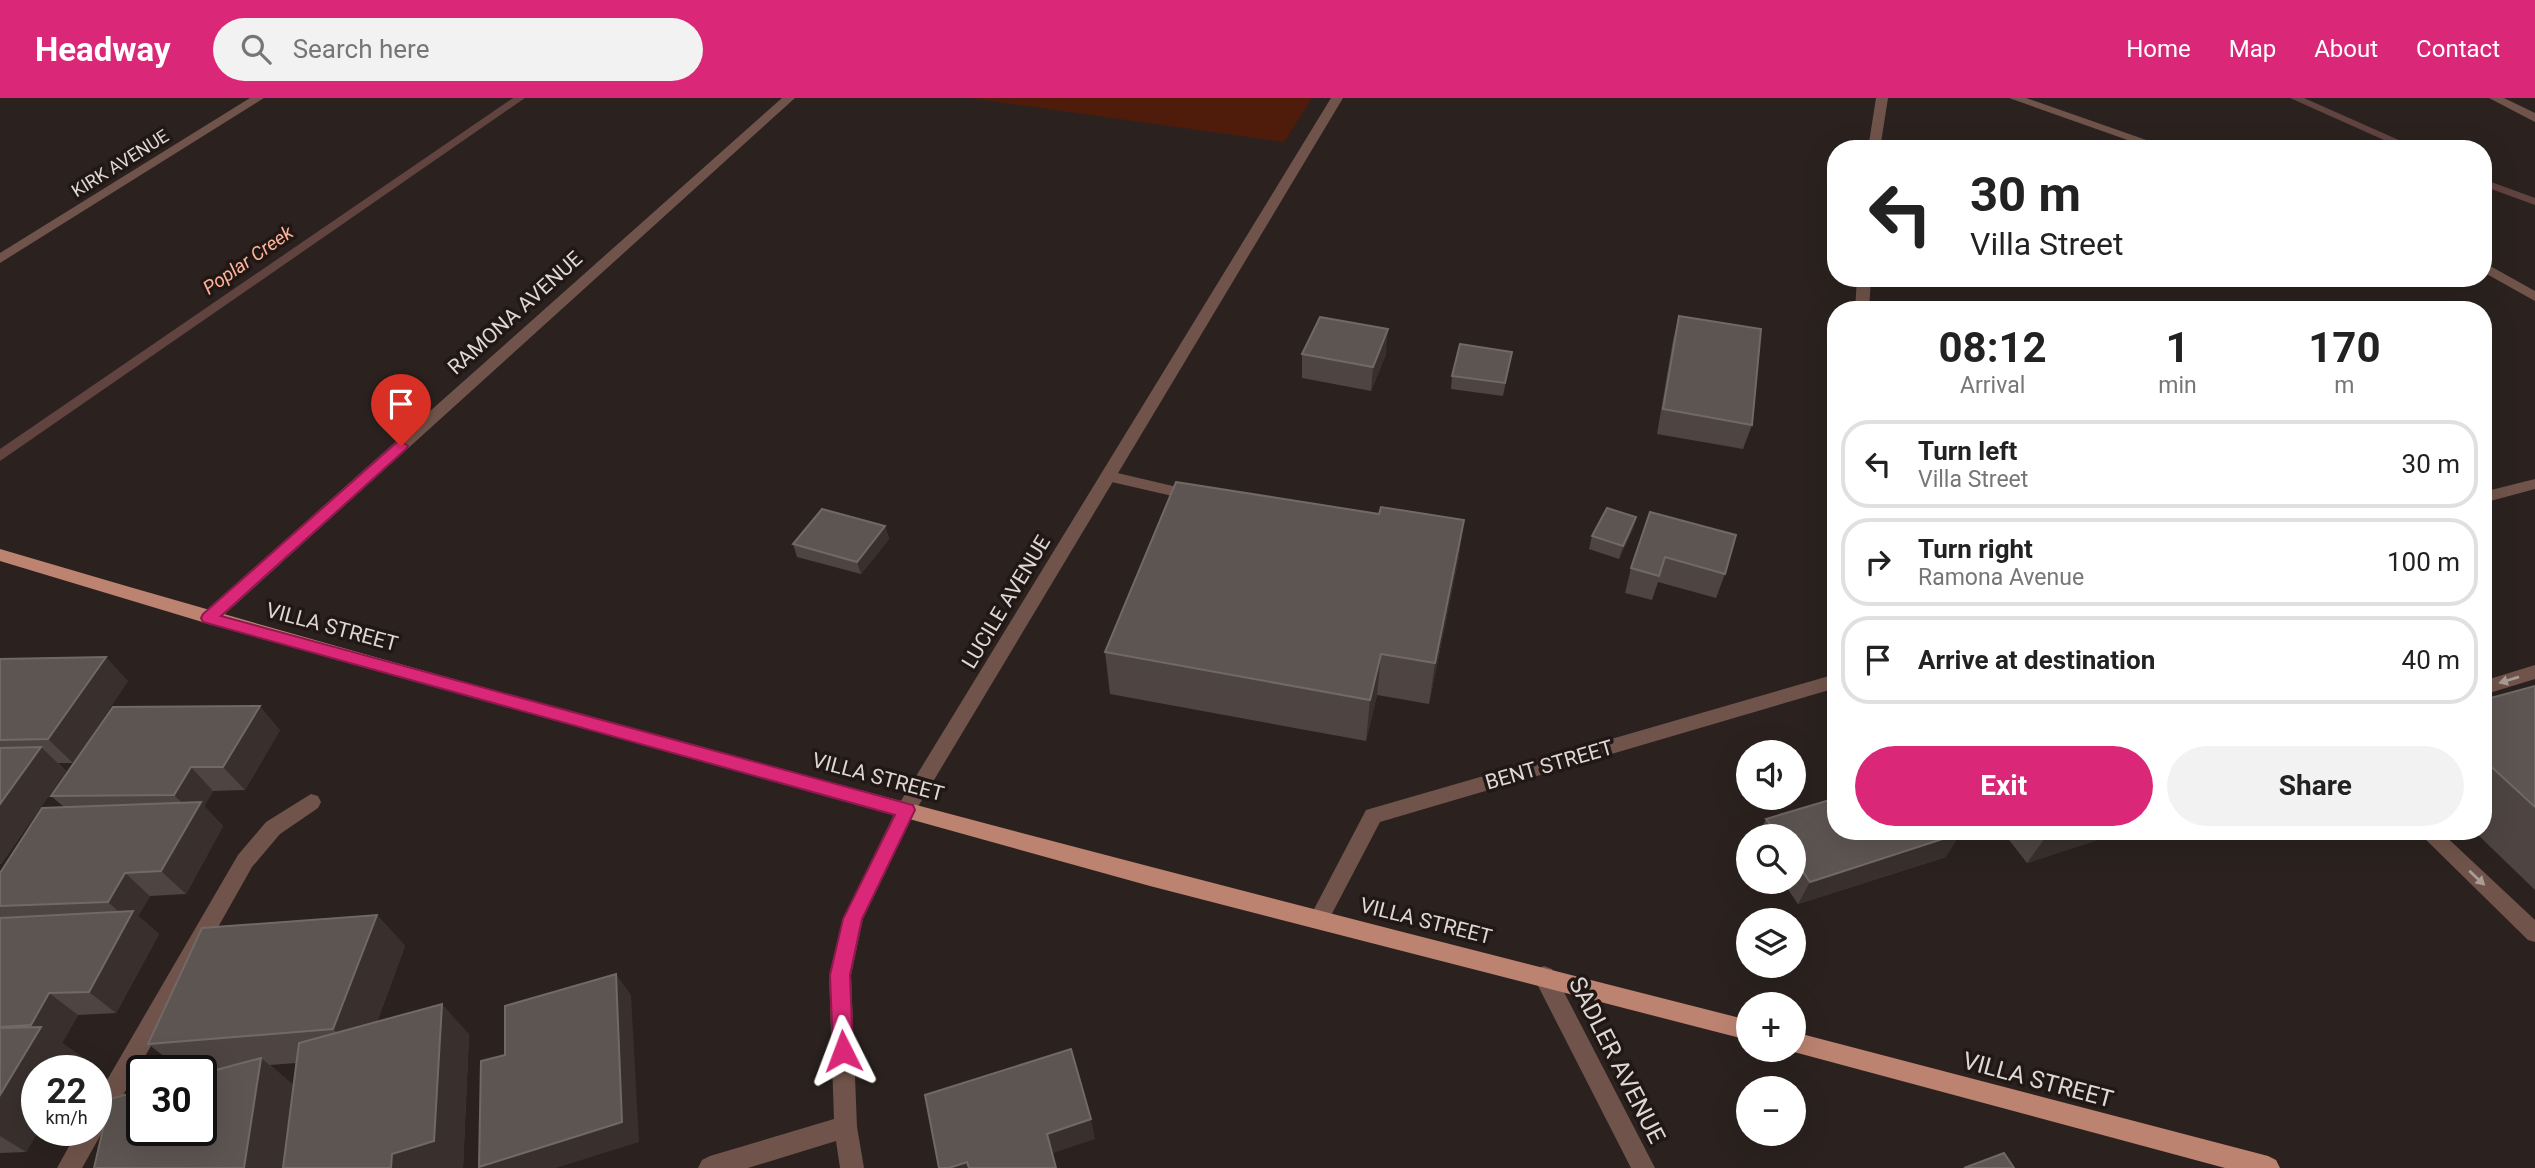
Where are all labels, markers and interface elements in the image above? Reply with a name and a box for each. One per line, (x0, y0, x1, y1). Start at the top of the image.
search box (213, 18, 703, 81)
text: Headway (35, 30, 171, 69)
icon: search (237, 30, 275, 68)
text: Search here (293, 34, 429, 64)
text: Home (2126, 35, 2191, 63)
text: Map (2229, 35, 2276, 63)
text: About (2314, 35, 2378, 63)
text: Contact (2416, 35, 2500, 63)
street label: KIRK AVENUE (68, 125, 172, 201)
text: 30 m (1970, 166, 2081, 223)
icon: left (1855, 168, 1946, 259)
water label: Poplar Creek (199, 220, 298, 299)
text: Villa Street (1970, 225, 2123, 263)
street label: RAMONA AVENUE (443, 246, 587, 380)
text: 08:12 (1939, 323, 2047, 372)
text: 1 (2165, 323, 2190, 372)
text: 170 (2308, 323, 2381, 372)
text: Arrival (1960, 372, 2025, 399)
text: min (2158, 372, 2197, 399)
text: m (2334, 372, 2354, 399)
pin (371, 374, 431, 446)
icon: arrive (382, 385, 420, 423)
text: Turn left (1918, 436, 2017, 466)
icon: left (1859, 445, 1897, 483)
text: 30 m (2402, 449, 2460, 479)
text: Villa Street (1918, 466, 2028, 493)
street label: LUCILE AVENUE (957, 531, 1055, 673)
text: Turn right (1918, 534, 2033, 564)
icon: right (1859, 543, 1897, 581)
text: 100 m (2387, 547, 2460, 577)
text: Ramona Avenue (1918, 564, 2084, 591)
street label: VILLA STREET (264, 598, 401, 656)
icon: arrive (1859, 641, 1897, 679)
text: Arrive at destination (1918, 645, 2155, 675)
text: 40 m (2402, 645, 2460, 675)
one-way arrow (2498, 675, 2519, 685)
street label: BENT STREET (1482, 735, 1616, 795)
map controls (1736, 740, 1806, 1146)
button: sound (1736, 740, 1806, 810)
button: Exit (1855, 746, 2153, 826)
button: Share (2167, 746, 2464, 826)
street label: VILLA STREET (810, 748, 947, 806)
button: search (1736, 824, 1806, 894)
one-way arrow (2468, 870, 2485, 886)
street label: VILLA STREET (1357, 893, 1495, 949)
button: layers (1736, 908, 1806, 978)
street label: SADLER AVENUE (1563, 972, 1671, 1148)
button: + (1736, 992, 1806, 1062)
position arrow (806, 1014, 880, 1088)
street label: VILLA STREET (1960, 1046, 2116, 1114)
speed limit sign: 30 (126, 1055, 217, 1146)
text: 22 (46, 1071, 87, 1112)
button: − (1736, 1076, 1806, 1146)
text: km/h (45, 1107, 88, 1128)

